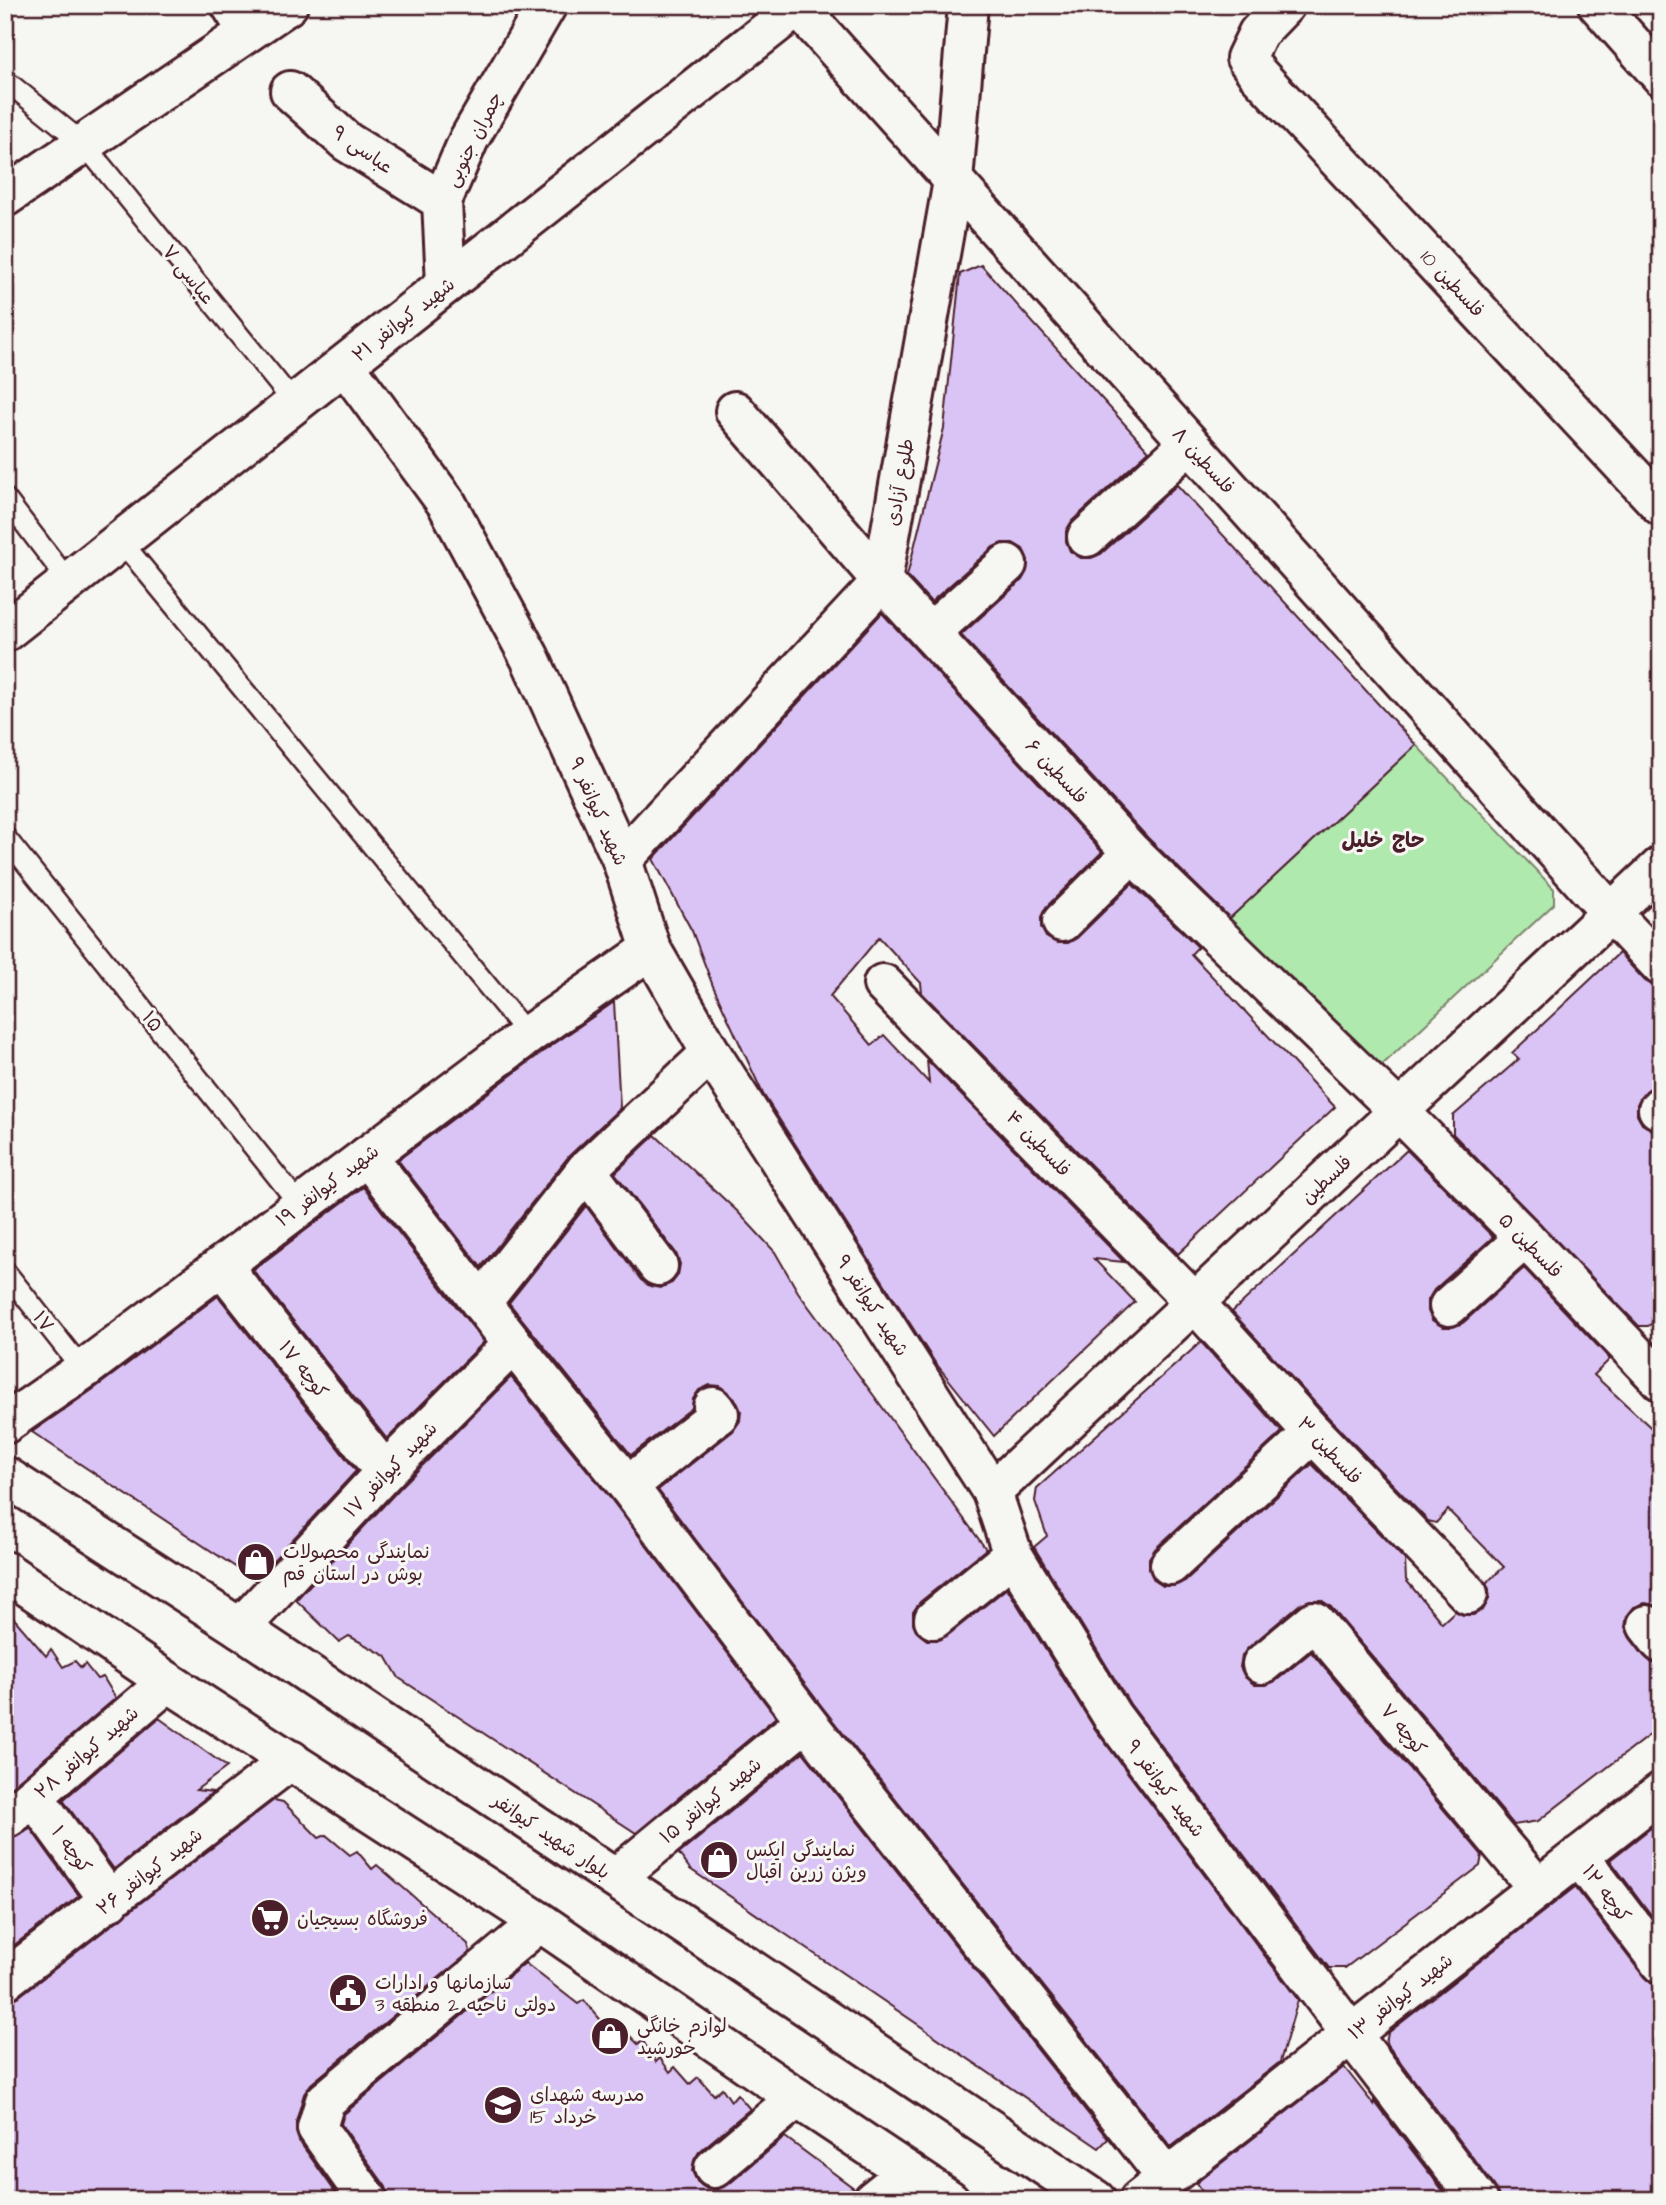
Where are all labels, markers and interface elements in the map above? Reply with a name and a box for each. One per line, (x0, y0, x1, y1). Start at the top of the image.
street label: چمران جنوبی (439, 87, 510, 192)
street label: عباسی ۹ (326, 119, 398, 181)
street label: عباسی ۷ (155, 239, 220, 311)
street label: فلسطین 10 (1414, 244, 1490, 324)
street label: شهید کیوانفر ۲۱ (347, 271, 461, 369)
street label: فلسطین ۸ (1165, 422, 1240, 501)
street label: طلوع آزادی (879, 436, 921, 528)
street label: فلسطین ۶ (1019, 733, 1093, 811)
street label: شهید کیوانفر ۹ (562, 753, 634, 870)
district label: حاج خلیل (1341, 826, 1425, 855)
street label: ۱۵ (135, 1006, 169, 1038)
street label: فلسطین ۴ (999, 1105, 1076, 1183)
street label: شهید کیوانفر ۱۹ (271, 1138, 385, 1234)
street label: فلسطین (1295, 1149, 1359, 1211)
street label: فلسطین ۵ (1492, 1207, 1568, 1285)
street label: شهید کیوانفر ۹ (829, 1250, 915, 1362)
street label: ۱۷ (26, 1306, 60, 1338)
street label: کوچه ۱۷ (272, 1335, 334, 1404)
street label: فلسطین ۳ (1290, 1411, 1368, 1491)
street label: شهید کیوانفر ۱۷ (338, 1416, 444, 1524)
place label: نمایندگی محصولات بوش در استان قم (283, 1539, 430, 1588)
shop icon: نمایندگی محصولات بوش در استان قم (235, 1541, 277, 1583)
street label: کوچه ۷ (1373, 1698, 1432, 1762)
street label: شهید کیوانفر ۲۸ (29, 1700, 145, 1806)
street label: شهید کیوانفر ۹ (1119, 1734, 1211, 1843)
street label: شهید کیوانفر ۱۵ (654, 1752, 768, 1851)
street label: بلوار شهید کیوانفر (485, 1787, 615, 1887)
street label: کوچه ۱ (44, 1820, 97, 1879)
street label: شهید کیوانفر ۲۶ (91, 1822, 209, 1922)
place label: نمایندگی ایکس ویژن زرین اقبال (746, 1837, 867, 1886)
shop icon: نمایندگی ایکس ویژن زرین اقبال (698, 1839, 740, 1881)
street label: کوچه ۱۲ (1575, 1859, 1636, 1928)
supermarket icon: فروشگاه بسیجیان (249, 1897, 291, 1939)
place label: فروشگاه بسیجیان (297, 1906, 428, 1933)
street label: شهید کیوانفر ۱۳ (1343, 1948, 1459, 2047)
place label: سازمانها و ادارات دولتی ناحیه 2 منطقه 3 (375, 1970, 556, 2019)
public building icon: سازمانها و ادارات دولتی ناحیه 2 منطقه 3 (327, 1972, 369, 2014)
place label: لوازم خانگی خورشید (637, 2013, 727, 2062)
shop icon: لوازم خانگی خورشید (589, 2015, 631, 2057)
place label: مدرسه شهدای 15 خرداد (530, 2082, 645, 2131)
school or university icon: مدرسه شهدای 15 خرداد (482, 2084, 524, 2126)

